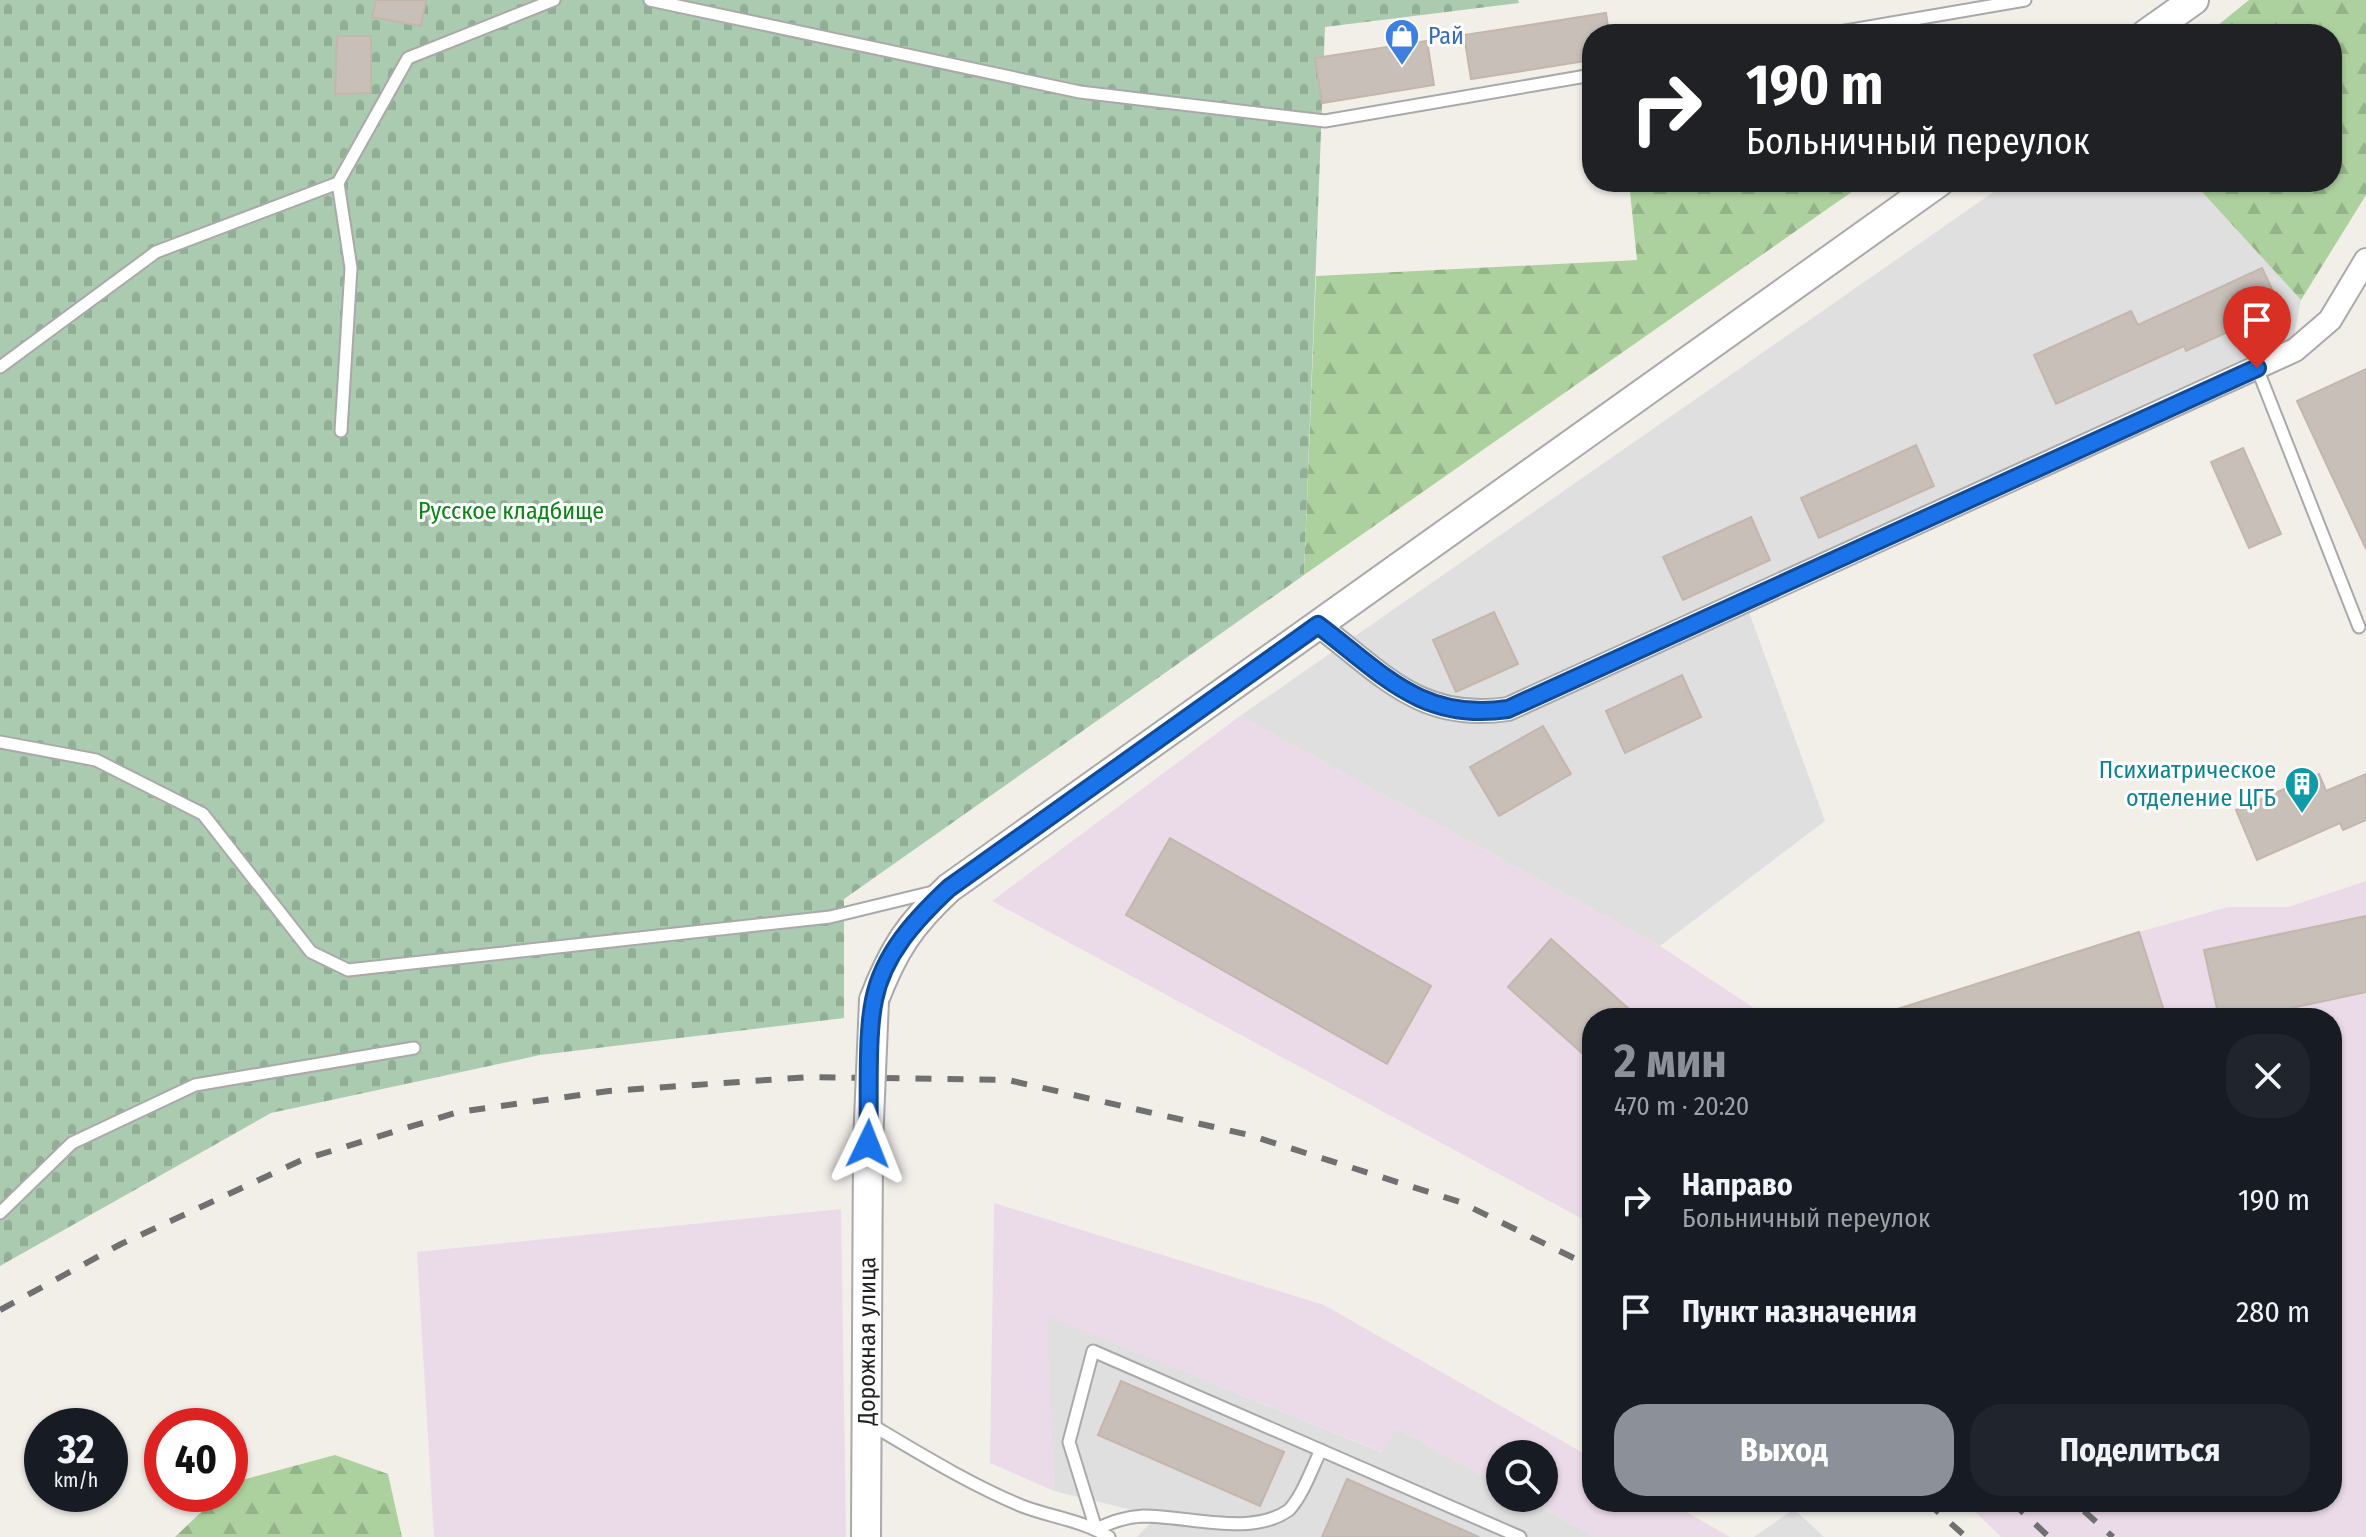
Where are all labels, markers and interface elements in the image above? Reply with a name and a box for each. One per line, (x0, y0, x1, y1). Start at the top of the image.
shop icon: Рай (1383, 17, 1421, 67)
place label: Рай (1428, 22, 1464, 50)
text: 190 m (1746, 52, 1884, 119)
icon: right (1614, 56, 1718, 160)
text: Больничный переулок (1746, 120, 2090, 164)
pin (2223, 286, 2291, 368)
icon: arrive (2235, 298, 2279, 342)
park label: Русское кладбище (418, 497, 604, 525)
place label: Психиатрическое отделение ЦГБ (2099, 756, 2276, 812)
building icon: Психиатрическое отделение ЦГБ (2283, 765, 2321, 815)
text: 2 мин (1614, 1032, 1727, 1090)
button: close (2226, 1034, 2310, 1118)
text: 470 m · 20:20 (1614, 1091, 1749, 1122)
position arrow (826, 1102, 910, 1186)
text: Направо (1682, 1167, 1793, 1203)
icon: right (1614, 1178, 1658, 1222)
text: 190 m (2238, 1182, 2310, 1218)
text: Больничный переулок (1682, 1203, 1930, 1234)
street label: Дорожная улица (853, 1257, 881, 1426)
icon: arrive (1614, 1290, 1658, 1334)
text: Пункт назначения (1682, 1294, 1917, 1330)
text: 280 m (2236, 1294, 2310, 1330)
button: Выход (1614, 1404, 1954, 1496)
button: Поделиться (1970, 1404, 2310, 1496)
speed limit sign: 40 (144, 1408, 248, 1512)
text: 32 (57, 1426, 95, 1474)
map controls (1486, 1440, 1558, 1512)
button: search (1486, 1440, 1558, 1512)
text: km/h (54, 1468, 98, 1492)

